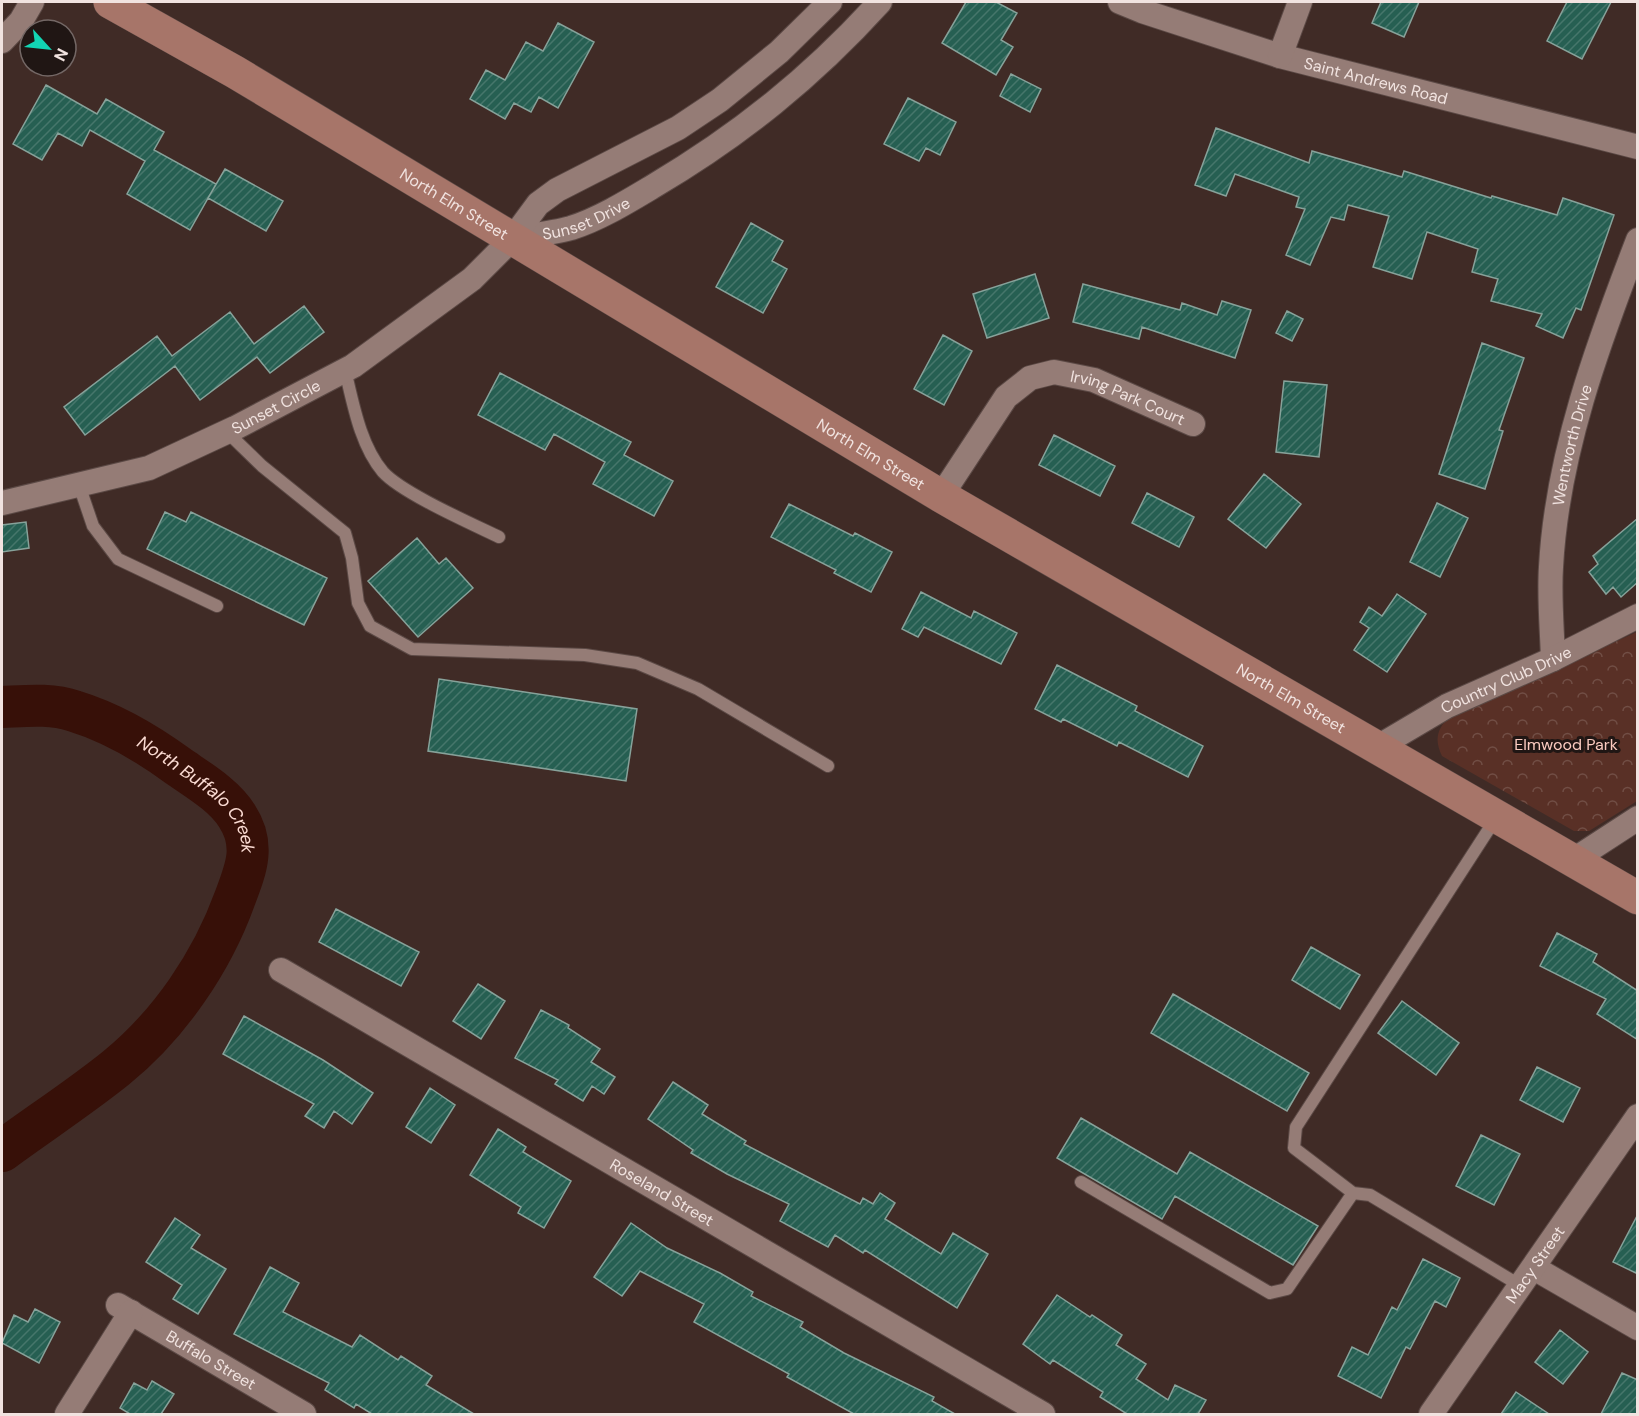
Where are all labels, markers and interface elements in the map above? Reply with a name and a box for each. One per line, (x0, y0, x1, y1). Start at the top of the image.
north arrow (18, 18, 78, 78)
text: N (49, 45, 73, 65)
street label: Saint Andrews Road (1302, 53, 1450, 109)
street label: North Elm Street (396, 163, 512, 245)
street label: Sunset Drive (541, 192, 634, 245)
street label: Irving Park Court (1068, 366, 1188, 430)
street label: Sunset Circle (228, 375, 324, 439)
street label: Wentworth Drive (1548, 382, 1597, 507)
street label: North Elm Street (813, 414, 929, 495)
street label: Country Club Drive (1437, 641, 1575, 719)
street label: North Elm Street (1232, 659, 1349, 738)
water label: North Buffalo Creek (133, 730, 260, 854)
park label: Elmwood Park (1514, 734, 1618, 755)
street label: Roseland Street (606, 1154, 718, 1231)
street label: Macy Street (1501, 1222, 1570, 1308)
street label: Buffalo Street (162, 1325, 260, 1395)

